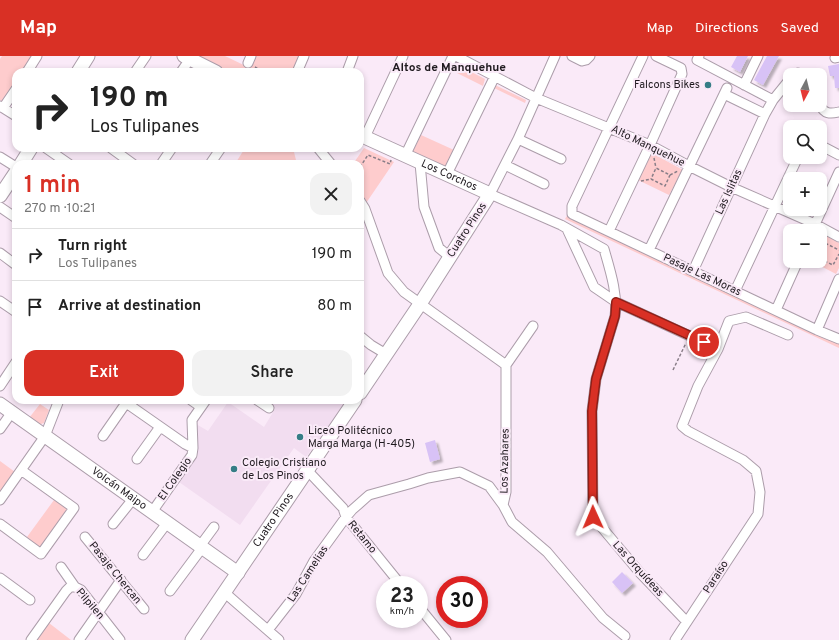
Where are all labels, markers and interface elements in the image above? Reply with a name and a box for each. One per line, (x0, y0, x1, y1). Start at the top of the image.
text: Map (20, 16, 57, 40)
text: Map (647, 20, 673, 37)
text: Directions (695, 20, 759, 37)
text: Saved (781, 20, 819, 37)
district label: Altos de Manquehue (392, 60, 506, 76)
north arrow (783, 68, 827, 112)
map controls (783, 68, 827, 268)
place label: Falcons Bikes (634, 78, 700, 92)
marker: Falcons Bikes (703, 80, 713, 90)
text: 190 m (90, 81, 168, 117)
icon: right (24, 84, 76, 136)
text: Los Tulipanes (90, 116, 200, 139)
button: search (783, 120, 827, 164)
street label: Alto Manquehue (609, 122, 687, 170)
street label: Los Corchos (419, 157, 480, 194)
street label: Las Islitas (712, 167, 746, 217)
text: 1 min (24, 171, 81, 201)
button: + (783, 172, 827, 216)
button: close (310, 173, 352, 215)
street label: Cuatro Pinos (444, 200, 490, 260)
text: 270 m · 10:21 (24, 201, 96, 217)
button: − (783, 224, 827, 268)
text: Turn right (58, 237, 127, 256)
icon: right (24, 244, 46, 266)
text: 190 m (312, 245, 352, 264)
street label: Pasaje Las Moras (661, 251, 743, 299)
text: Los Tulipanes (58, 256, 137, 272)
icon: arrive (24, 296, 46, 318)
text: Arrive at destination (58, 297, 201, 316)
text: 80 m (317, 297, 352, 316)
pin (687, 325, 721, 359)
icon: arrive (693, 331, 715, 353)
button: Exit (24, 350, 184, 396)
button: Share (192, 350, 352, 396)
place label: Liceo Politécnico Marga Marga (H-405) (308, 424, 415, 451)
street label: Los Azahares (497, 428, 513, 494)
marker: Liceo Politécnico Marga Marga (H-405) (295, 432, 305, 442)
street label: El Colegio (155, 455, 195, 503)
place label: Colegio Cristiano de Los Pinos (242, 456, 326, 483)
street label: Volcán Maipo (89, 464, 150, 513)
marker: Colegio Cristiano de Los Pinos (229, 464, 239, 474)
street label: Cuatro Pinos (250, 490, 297, 550)
position arrow (572, 496, 614, 538)
street label: Retamo (344, 518, 380, 556)
street label: Las Orquídeas (609, 538, 667, 600)
street label: Pasaje Chercan (86, 539, 144, 607)
street label: Las Camelias (284, 543, 332, 605)
street label: Paraíso (700, 558, 732, 596)
speed limit sign: 30 (436, 576, 488, 628)
text: 23 (390, 584, 414, 610)
street label: Pilpilen (73, 586, 107, 622)
text: km/h (390, 605, 414, 618)

